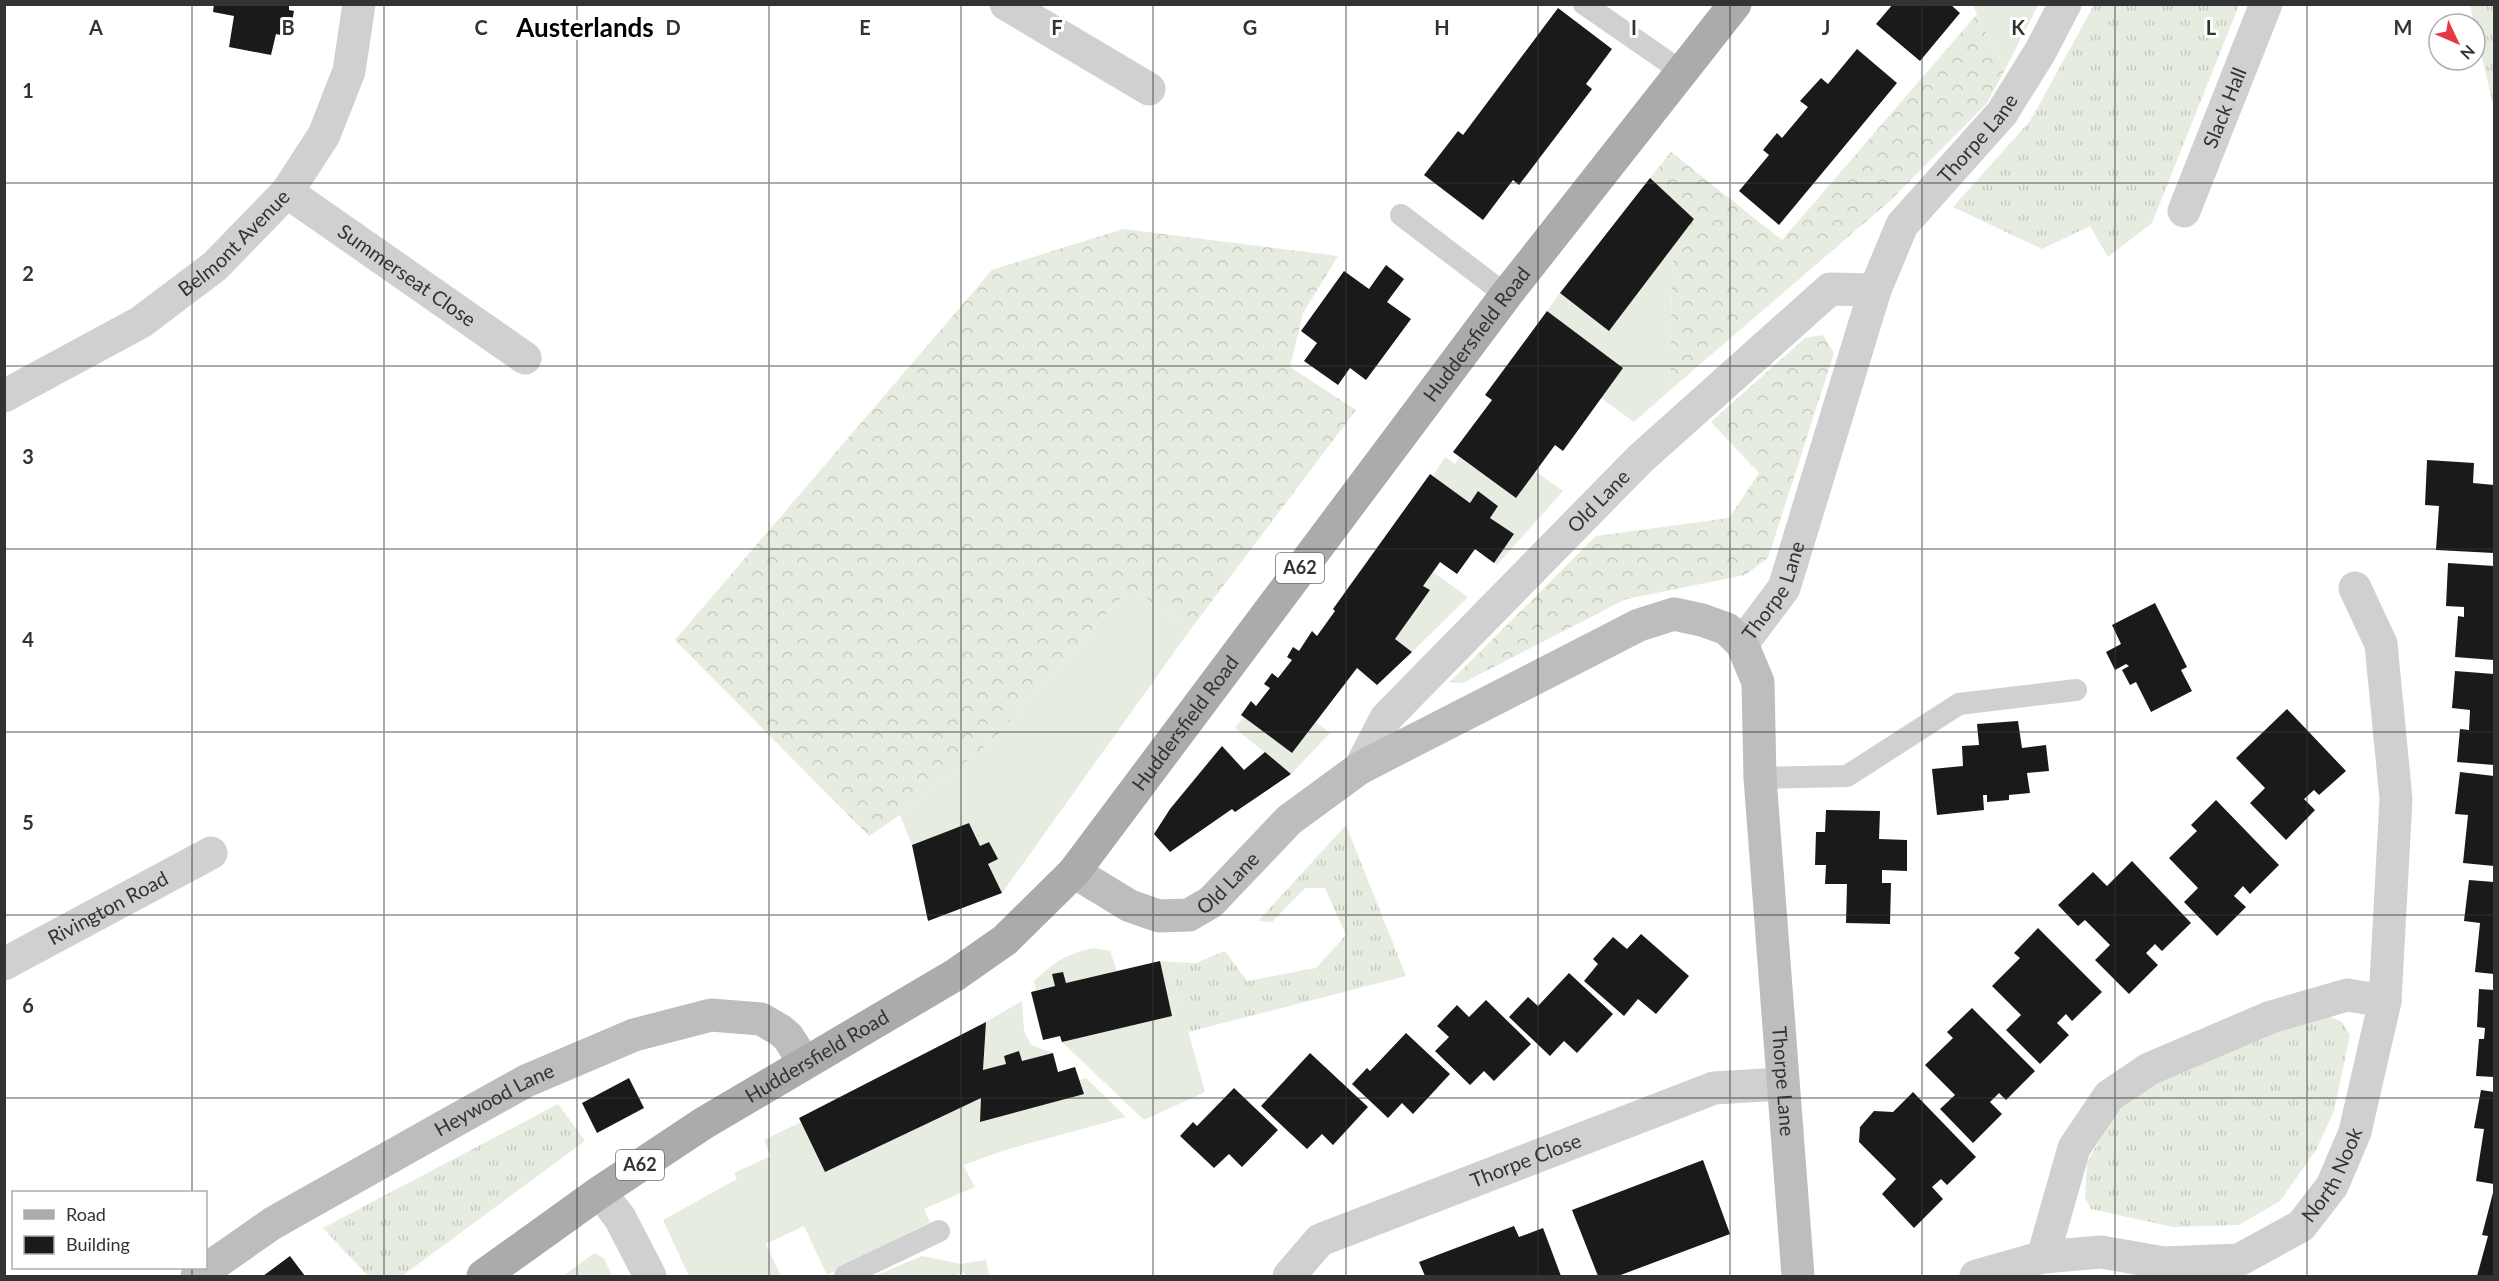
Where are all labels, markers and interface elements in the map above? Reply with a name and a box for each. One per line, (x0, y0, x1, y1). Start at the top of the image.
district label: Austerlands (515, 11, 654, 43)
north arrow (2427, 12, 2487, 72)
text: A (88, 15, 103, 39)
text: B (281, 15, 295, 39)
text: C (474, 15, 488, 39)
text: D (665, 15, 681, 39)
text: E (859, 15, 871, 39)
text: F (1051, 15, 1063, 39)
text: G (1243, 15, 1257, 39)
text: H (1434, 15, 1450, 39)
text: I (1631, 15, 1637, 39)
text: J (1822, 15, 1830, 39)
text: K (2011, 15, 2025, 39)
text: L (2206, 15, 2217, 39)
text: M (2394, 15, 2412, 39)
text: N (2457, 42, 2479, 64)
street label: Slack Hall (2197, 64, 2251, 151)
text: 1 (22, 78, 34, 102)
street label: Thorpe Lane (1932, 89, 2022, 188)
street label: Belmont Avenue (173, 184, 294, 301)
street label: Summerseat Close (334, 218, 481, 331)
text: 2 (22, 261, 34, 285)
street label: Huddersfield Road (1418, 262, 1535, 406)
text: 3 (22, 444, 34, 468)
street label: Old Lane (1562, 464, 1634, 537)
street label: Thorpe Lane (1736, 538, 1809, 644)
road number: A62 (1276, 553, 1324, 583)
text: 4 (22, 627, 34, 651)
street label: Huddersfield Road (1126, 650, 1243, 795)
text: 5 (22, 810, 34, 834)
street label: Old Lane (1192, 846, 1264, 919)
street label: Rivington Road (43, 865, 172, 949)
text: 6 (22, 993, 34, 1017)
street label: Huddersfield Road (740, 1004, 893, 1107)
street label: Thorpe Lane (1768, 1025, 1800, 1137)
street label: Heywood Lane (430, 1058, 557, 1141)
street label: North Nook (2296, 1123, 2367, 1226)
street label: Thorpe Close (1466, 1127, 1584, 1192)
road number: A62 (616, 1150, 664, 1180)
legend (12, 1191, 207, 1269)
text: Road (66, 1203, 106, 1225)
text: Building (66, 1233, 130, 1255)

